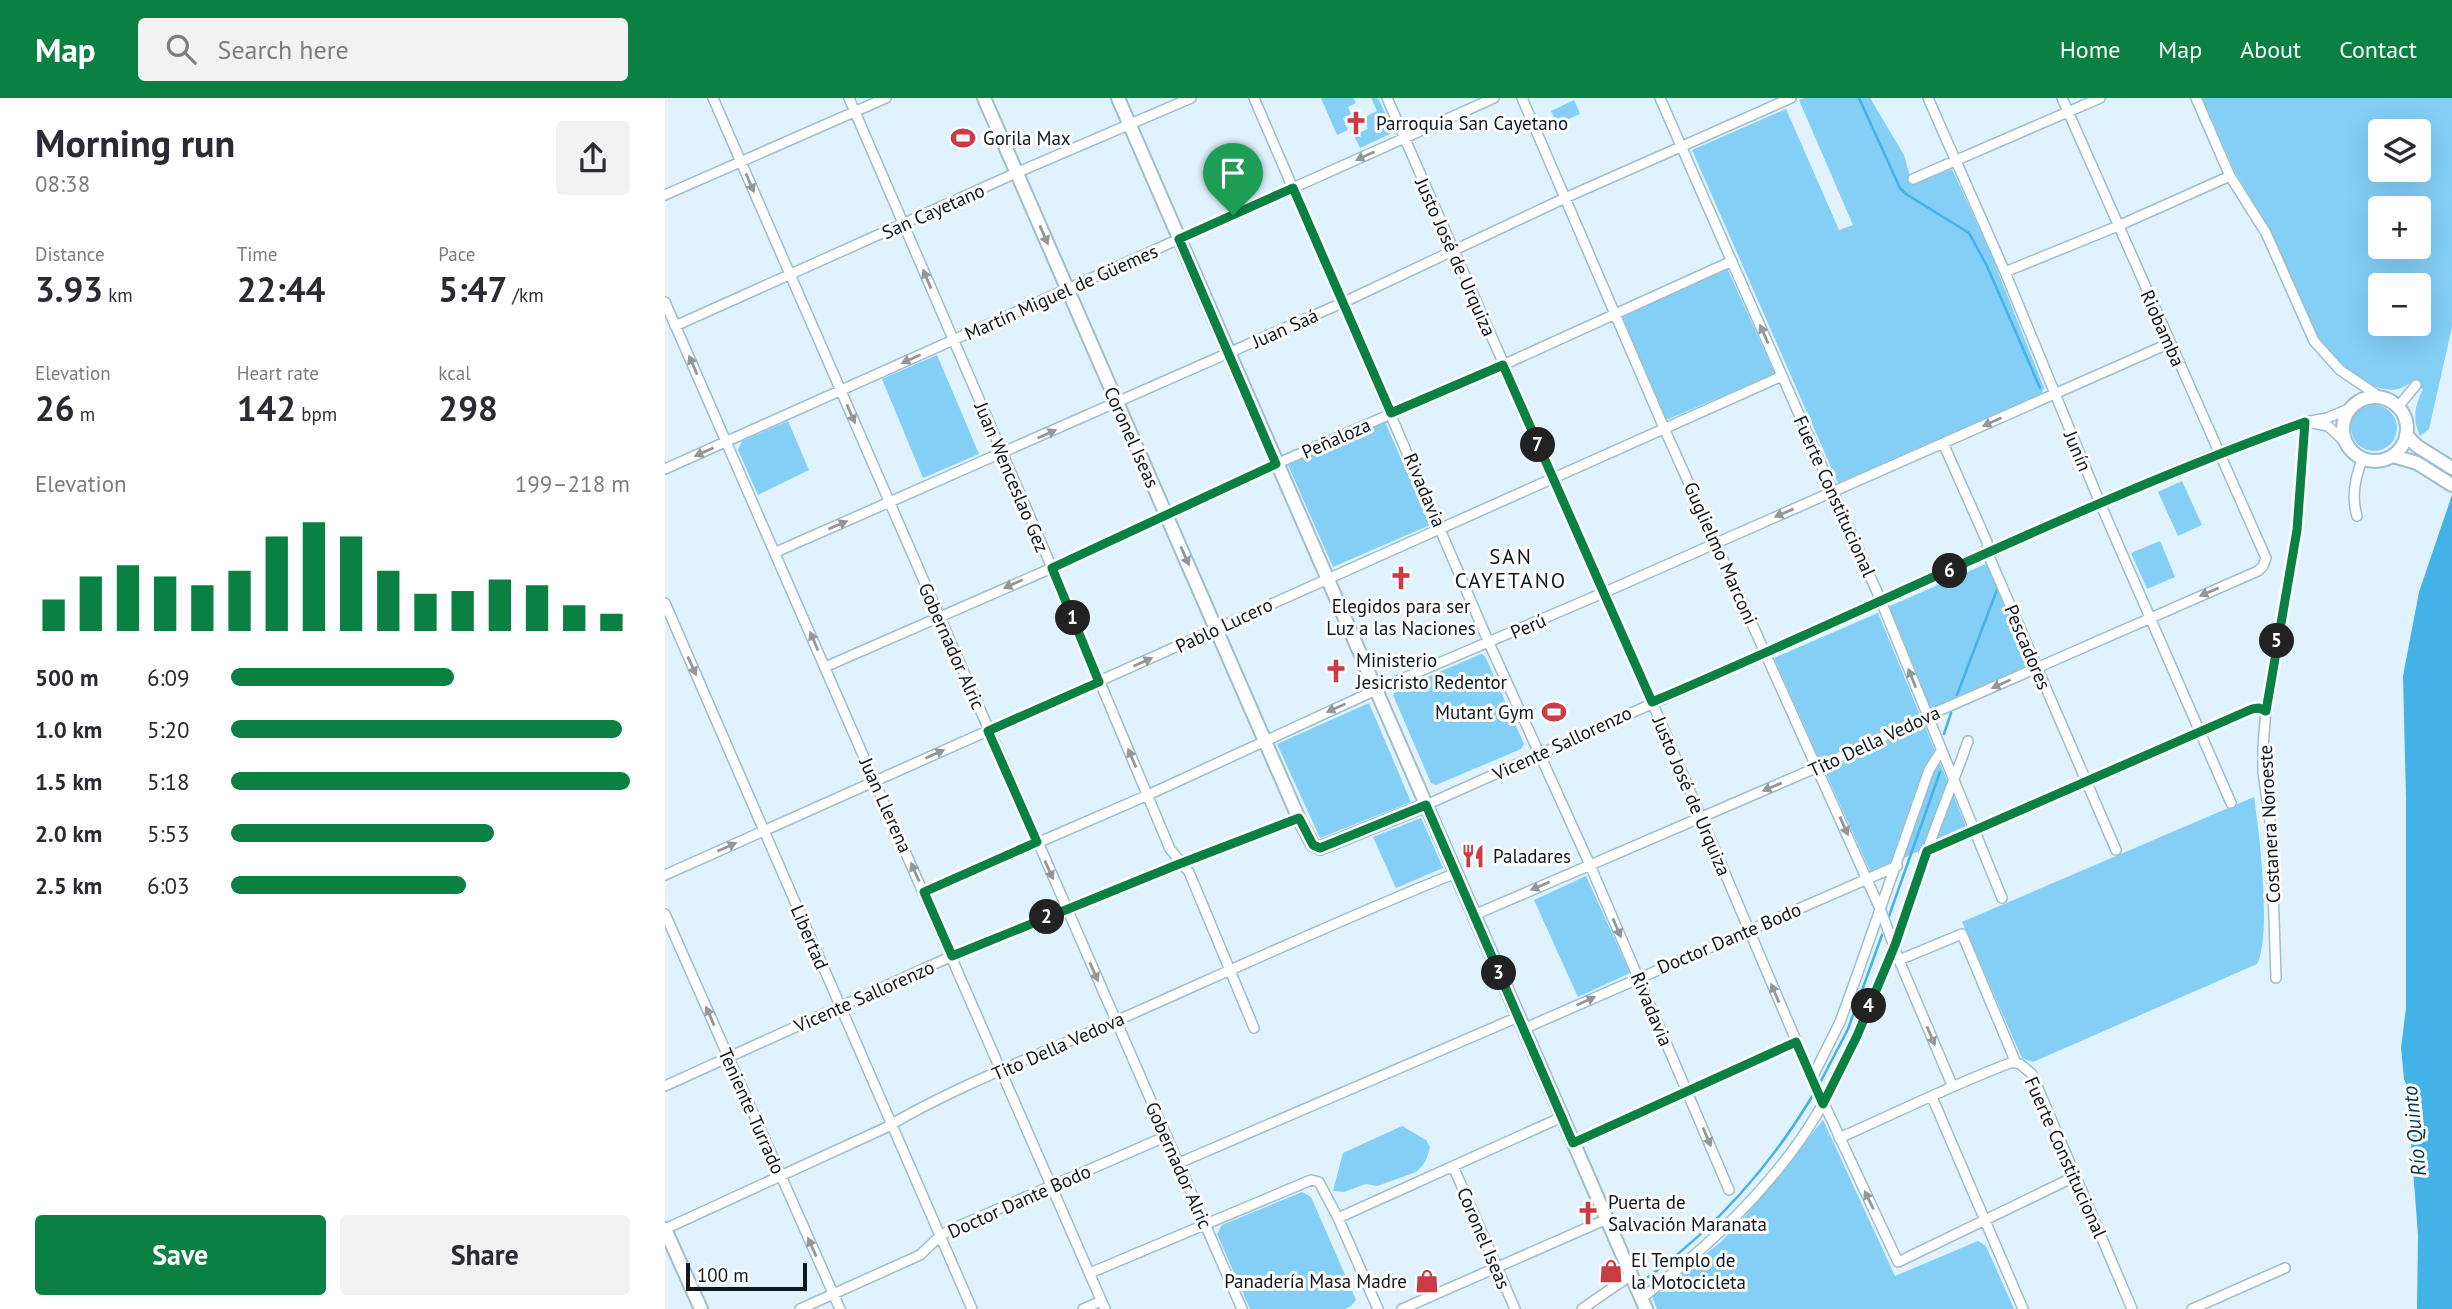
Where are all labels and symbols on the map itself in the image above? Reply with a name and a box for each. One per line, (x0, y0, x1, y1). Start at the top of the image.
church icon: Parroquia San Cayetano (1342, 109, 1370, 137)
place label: Parroquia San Cayetano (1376, 111, 1568, 135)
sports icon: Gorila Max (949, 124, 977, 152)
place label: Gorila Max (983, 126, 1071, 150)
pin (1203, 143, 1263, 215)
one-way arrow (1355, 150, 1375, 162)
one-way arrow (744, 173, 756, 193)
street label: Justo José de Urquiza (1410, 173, 1502, 340)
street label: San Cayetano (878, 178, 988, 244)
one-way arrow (1038, 225, 1049, 246)
street label: Martín Miguel de Güemes (961, 239, 1161, 345)
one-way arrow (921, 268, 932, 289)
street label: Riobamba (2135, 286, 2191, 370)
street label: Juan Saá (1247, 303, 1322, 354)
one-way arrow (1758, 324, 1770, 344)
one-way arrow (901, 354, 922, 365)
one-way arrow (687, 355, 699, 375)
street label: Coronel Iseas (1099, 383, 1165, 491)
street label: Juan Wenceslao Gez (969, 397, 1054, 556)
one-way arrow (845, 404, 856, 425)
street label: Peñaloza (1298, 412, 1374, 464)
street label: Fuerte Constitucional (1789, 412, 1882, 581)
one-way arrow (1981, 416, 2002, 427)
street label: Junín (2058, 426, 2097, 475)
one-way arrow (1036, 428, 1057, 439)
pin: 7 (1521, 428, 1555, 462)
one-way arrow (694, 446, 714, 458)
street label: Rivadavia (1399, 449, 1451, 531)
street label: Guglielmo Marconi (1679, 478, 1763, 628)
one-way arrow (1774, 507, 1794, 519)
one-way arrow (828, 519, 848, 531)
district label: SAN CAYETANO (1455, 543, 1567, 594)
one-way arrow (1180, 545, 1191, 566)
pin: 6 (1933, 554, 1967, 588)
church icon: Elegidos para ser Luz a las Naciones (1387, 564, 1415, 592)
street label: Gobernador Alric (913, 579, 991, 713)
one-way arrow (1003, 579, 1024, 590)
one-way arrow (2199, 586, 2220, 597)
street label: Pablo Lucero (1172, 592, 1276, 658)
place label: Elegidos para ser Luz a las Naciones (1326, 594, 1476, 640)
pin: 1 (1055, 601, 1091, 636)
street label: Pescadores (1999, 601, 2057, 693)
street label: Perú (1507, 608, 1549, 644)
pin: 5 (2259, 624, 2295, 658)
one-way arrow (808, 630, 819, 651)
place label: Ministerio Jesicristo Redentor (1355, 648, 1508, 694)
one-way arrow (687, 655, 698, 676)
one-way arrow (1133, 656, 1153, 668)
church icon: Ministerio Jesicristo Redentor (1322, 657, 1350, 685)
one-way arrow (1906, 667, 1917, 688)
one-way arrow (1991, 679, 2012, 690)
sports icon: Mutant Gym (1540, 698, 1568, 726)
place label: Mutant Gym (1435, 700, 1534, 724)
street label: Vicente Sallorenzo (1488, 700, 1635, 786)
street label: Tito Della Vedova (1804, 700, 1944, 782)
one-way arrow (1326, 703, 1347, 714)
street label: Justo José de Urquiza (1647, 712, 1736, 879)
street label: Costanera Noroeste (2253, 744, 2285, 904)
one-way arrow (925, 748, 945, 760)
one-way arrow (1126, 748, 1138, 768)
street label: Juan Llerena (854, 753, 918, 856)
one-way arrow (1761, 782, 1782, 793)
one-way arrow (1839, 816, 1850, 837)
one-way arrow (717, 841, 738, 852)
restaurant icon: Paladares (1459, 842, 1487, 870)
place label: Paladares (1493, 844, 1571, 868)
one-way arrow (1043, 860, 1055, 880)
one-way arrow (909, 861, 920, 882)
one-way arrow (1530, 880, 1550, 892)
street label: Doctor Dante Bodo (1653, 897, 1805, 979)
pin: 2 (1029, 900, 1065, 934)
street label: Libertad (786, 901, 834, 973)
one-way arrow (1611, 918, 1623, 938)
street label: Vicente Sallorenzo (789, 954, 938, 1038)
pin: 3 (1481, 956, 1517, 990)
one-way arrow (1089, 961, 1100, 982)
street label: Rivadavia (1626, 968, 1678, 1050)
one-way arrow (1770, 982, 1781, 1003)
pin: 4 (1851, 988, 1887, 1024)
one-way arrow (1575, 995, 1596, 1006)
one-way arrow (704, 1006, 716, 1026)
street label: Tito Della Vedova (988, 1006, 1128, 1086)
one-way arrow (1926, 1026, 1937, 1047)
street label: Teniente Turrado (714, 1044, 790, 1178)
street label: Fuerte Constitucional (2020, 1073, 2113, 1242)
water label: Río Quinto (2396, 1084, 2432, 1178)
street label: Gobernador Alric (1140, 1098, 1218, 1232)
one-way arrow (1701, 1127, 1712, 1148)
street label: Doctor Dante Bodo (944, 1159, 1094, 1243)
street label: Coronel Iseas (1452, 1183, 1516, 1293)
place label: Puerta de Salvación Maranata (1608, 1190, 1767, 1236)
one-way arrow (1863, 1190, 1874, 1210)
church icon: Puerta de Salvación Maranata (1574, 1199, 1602, 1227)
one-way arrow (806, 1236, 817, 1257)
place label: El Templo de la Motocicleta (1631, 1248, 1746, 1294)
shop icon: El Templo de la Motocicleta (1597, 1257, 1625, 1285)
scale bar (686, 1260, 807, 1292)
shop icon: Panadería Masa Madre (1413, 1267, 1441, 1295)
place label: Panadería Masa Madre (1224, 1269, 1407, 1293)

